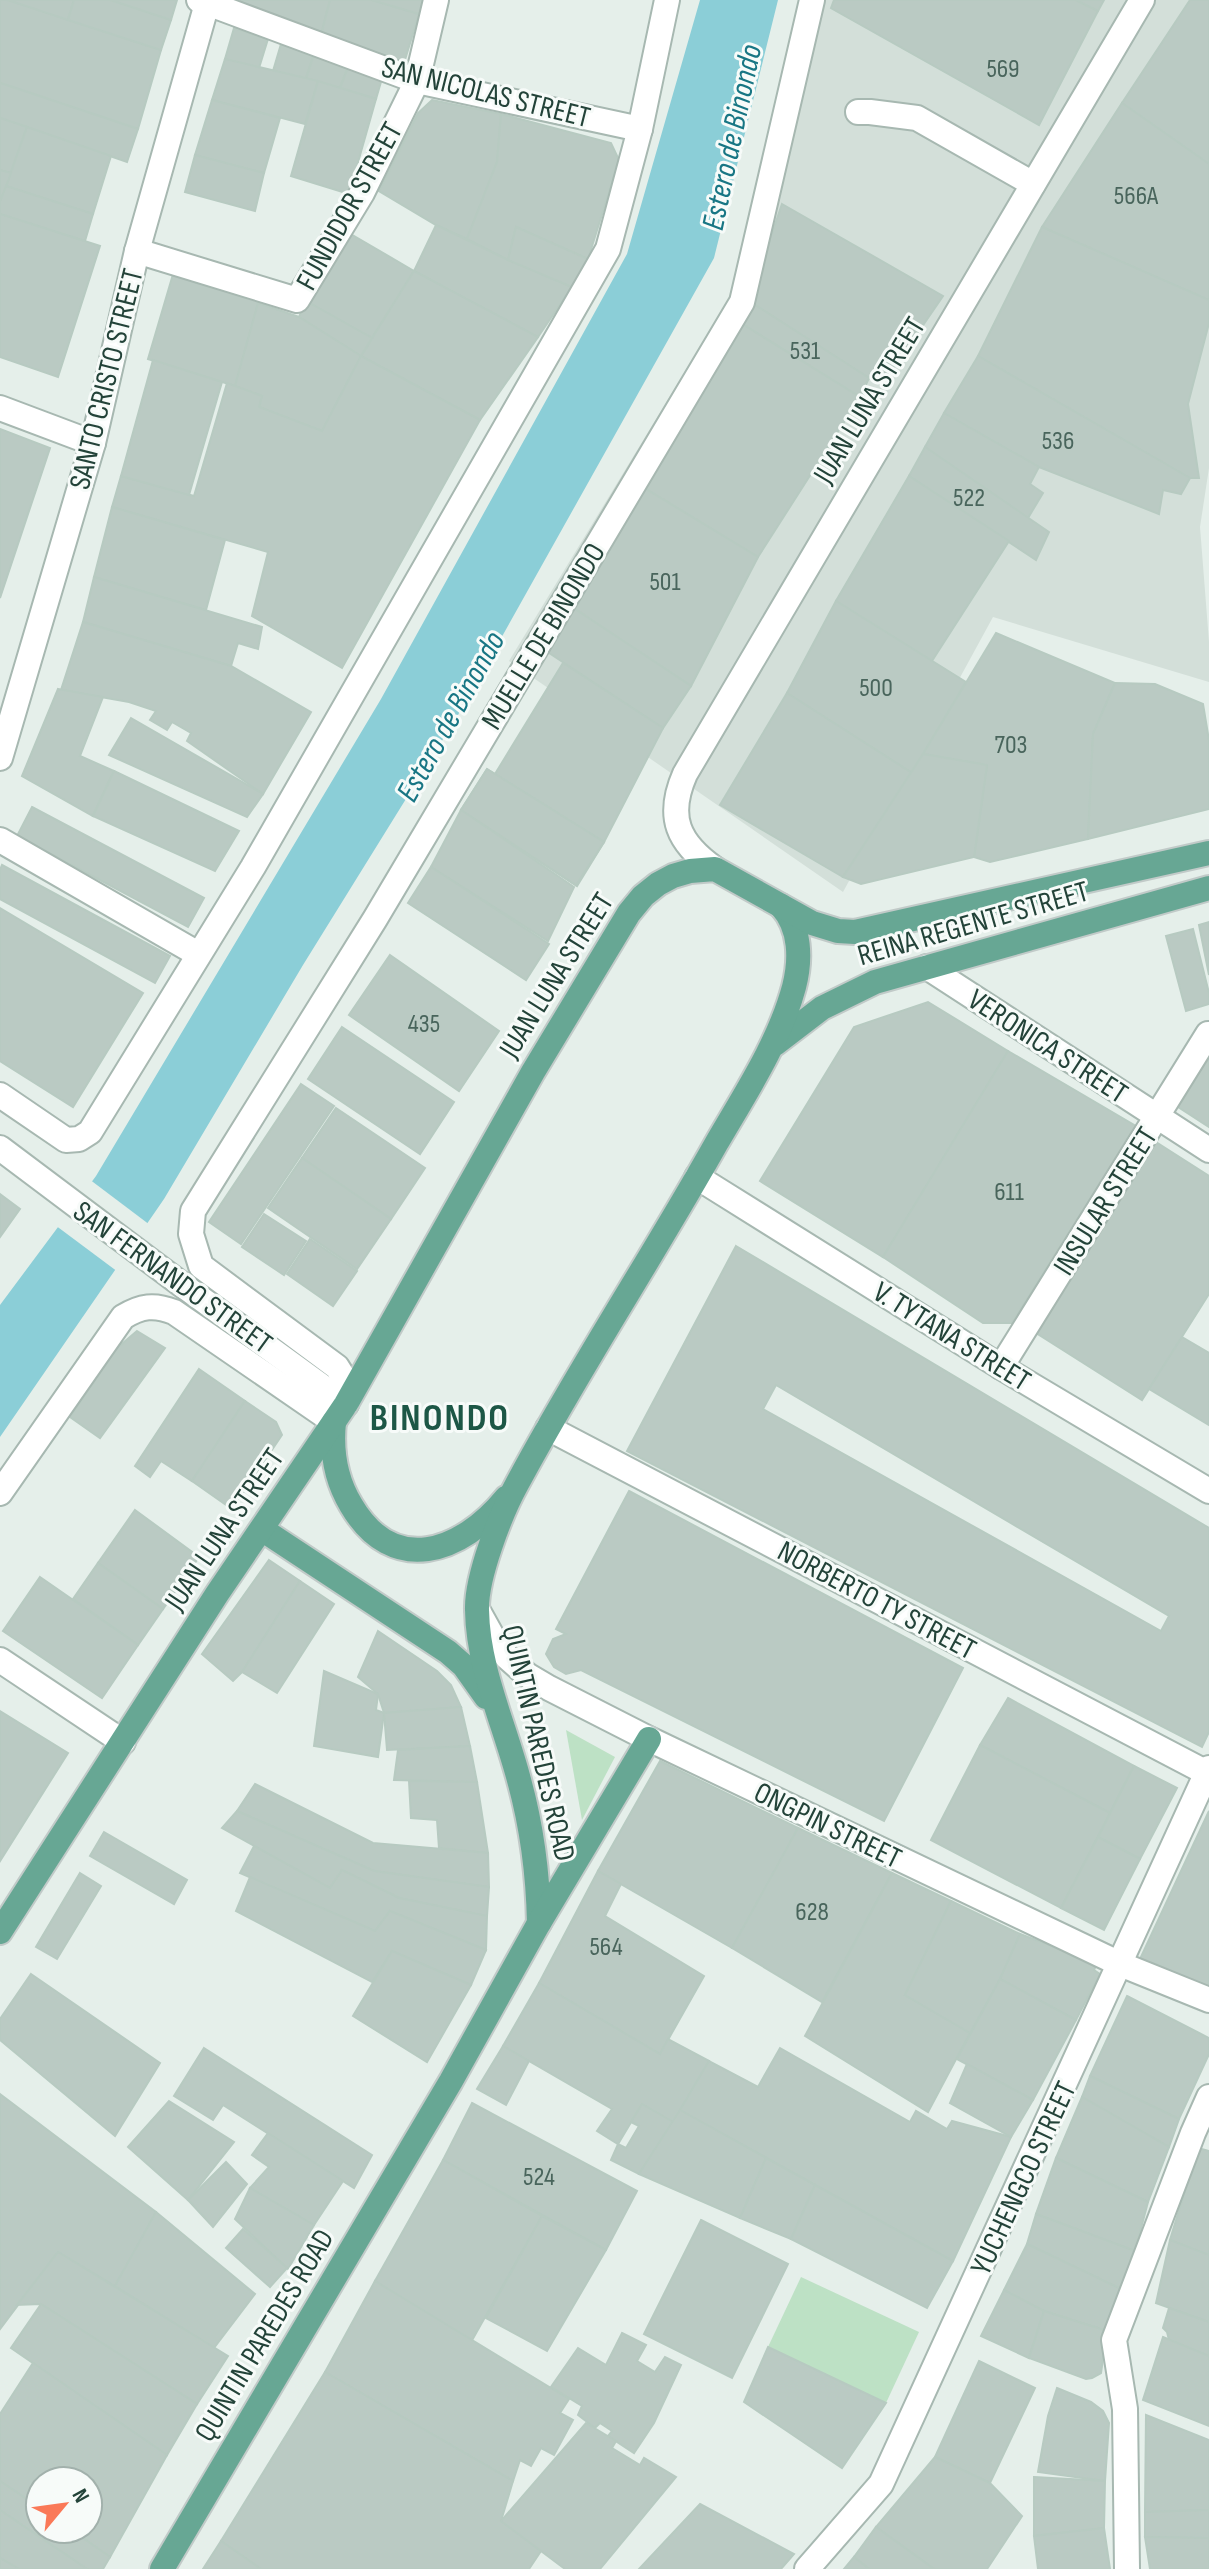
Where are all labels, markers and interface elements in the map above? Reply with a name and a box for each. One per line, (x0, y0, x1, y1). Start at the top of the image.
water label: Estero de Binondo (694, 41, 771, 234)
street label: SAN NICOLAS STREET (378, 50, 594, 136)
house number: 569 (986, 54, 1020, 85)
street label: FUNDIDOR STREET (289, 116, 411, 297)
house number: 566A (1114, 181, 1159, 212)
street label: SANTO CRISTO STREET (62, 265, 152, 493)
street label: JUAN LUNA STREET (806, 311, 934, 491)
house number: 531 (790, 336, 820, 367)
house number: 536 (1042, 426, 1074, 457)
house number: 522 (953, 483, 985, 514)
street label: MUELLE DE BINONDO (474, 537, 614, 736)
house number: 501 (649, 567, 681, 598)
water label: Estero de Binondo (388, 625, 514, 809)
house number: 500 (859, 673, 893, 704)
house number: 703 (995, 730, 1027, 761)
street label: REINA REGENTE STREET (854, 874, 1093, 974)
street label: JUAN LUNA STREET (491, 886, 622, 1066)
street label: VERONICA STREET (961, 982, 1134, 1112)
house number: 435 (408, 1009, 440, 1040)
street label: INSULAR STREET (1046, 1121, 1165, 1282)
house number: 611 (994, 1177, 1024, 1208)
street label: SAN FERNANDO STREET (66, 1194, 279, 1362)
street label: V. TYTANA STREET (866, 1274, 1037, 1399)
district label: BINONDO (370, 1396, 510, 1441)
street label: JUAN LUNA STREET (157, 1442, 292, 1618)
street label: NORBERTO TY STREET (771, 1533, 982, 1668)
street label: QUINTIN PAREDES ROAD (493, 1622, 583, 1865)
street label: ONGPIN STREET (748, 1775, 907, 1877)
house number: 628 (795, 1897, 829, 1928)
house number: 564 (589, 1932, 623, 1963)
street label: YUCHENGCO STREET (963, 2076, 1084, 2281)
house number: 524 (523, 2162, 555, 2193)
street label: QUINTIN PAREDES ROAD (187, 2223, 342, 2448)
north arrow (24, 2465, 104, 2545)
text: N (66, 2484, 95, 2508)

